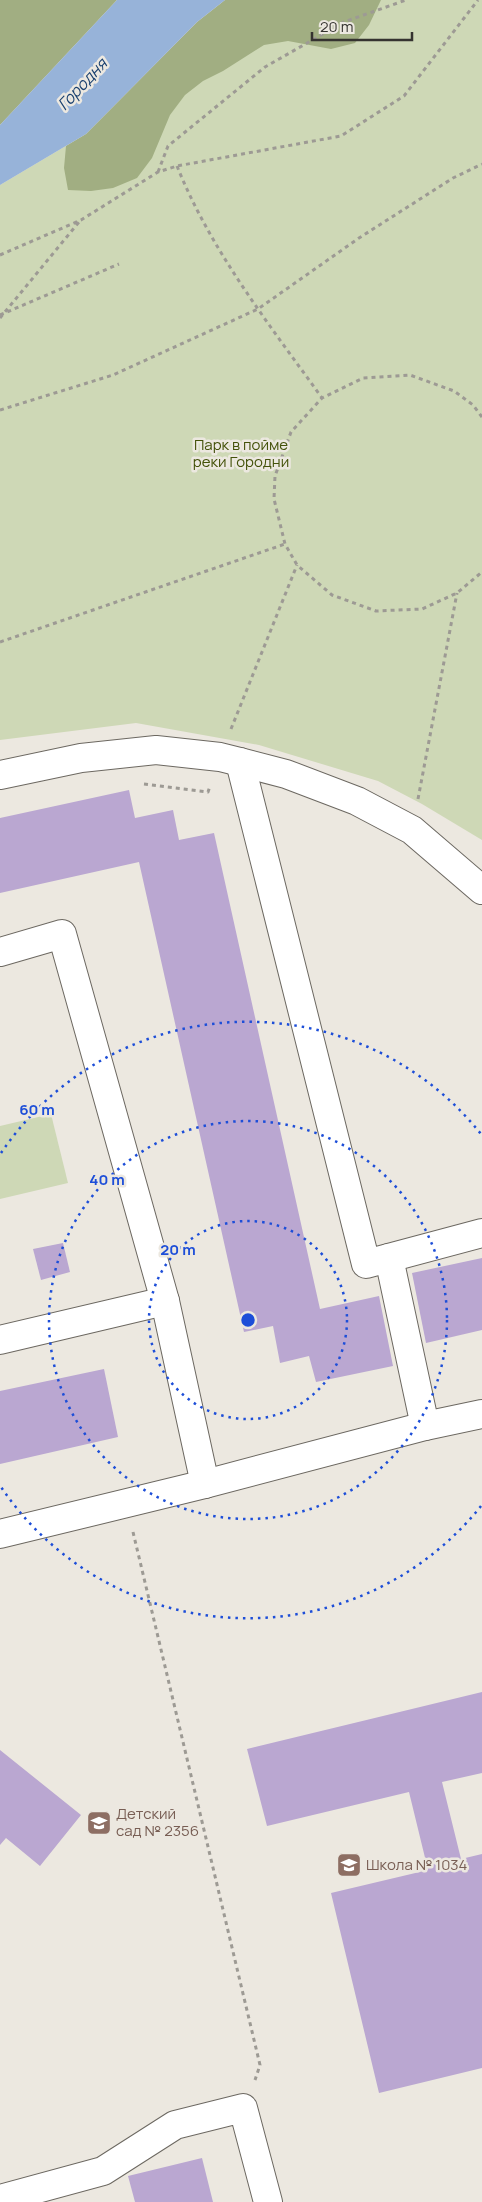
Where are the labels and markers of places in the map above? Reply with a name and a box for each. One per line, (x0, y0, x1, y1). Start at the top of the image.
centre of rings (239, 1311, 257, 1329)
place label: Детский сад № 2356 (116, 1803, 199, 1841)
school or university icon: Детский сад № 2356 (86, 1810, 112, 1836)
school or university icon: Школа № 1034 (336, 1852, 362, 1878)
place label: Школа № 1034 (366, 1854, 468, 1875)

